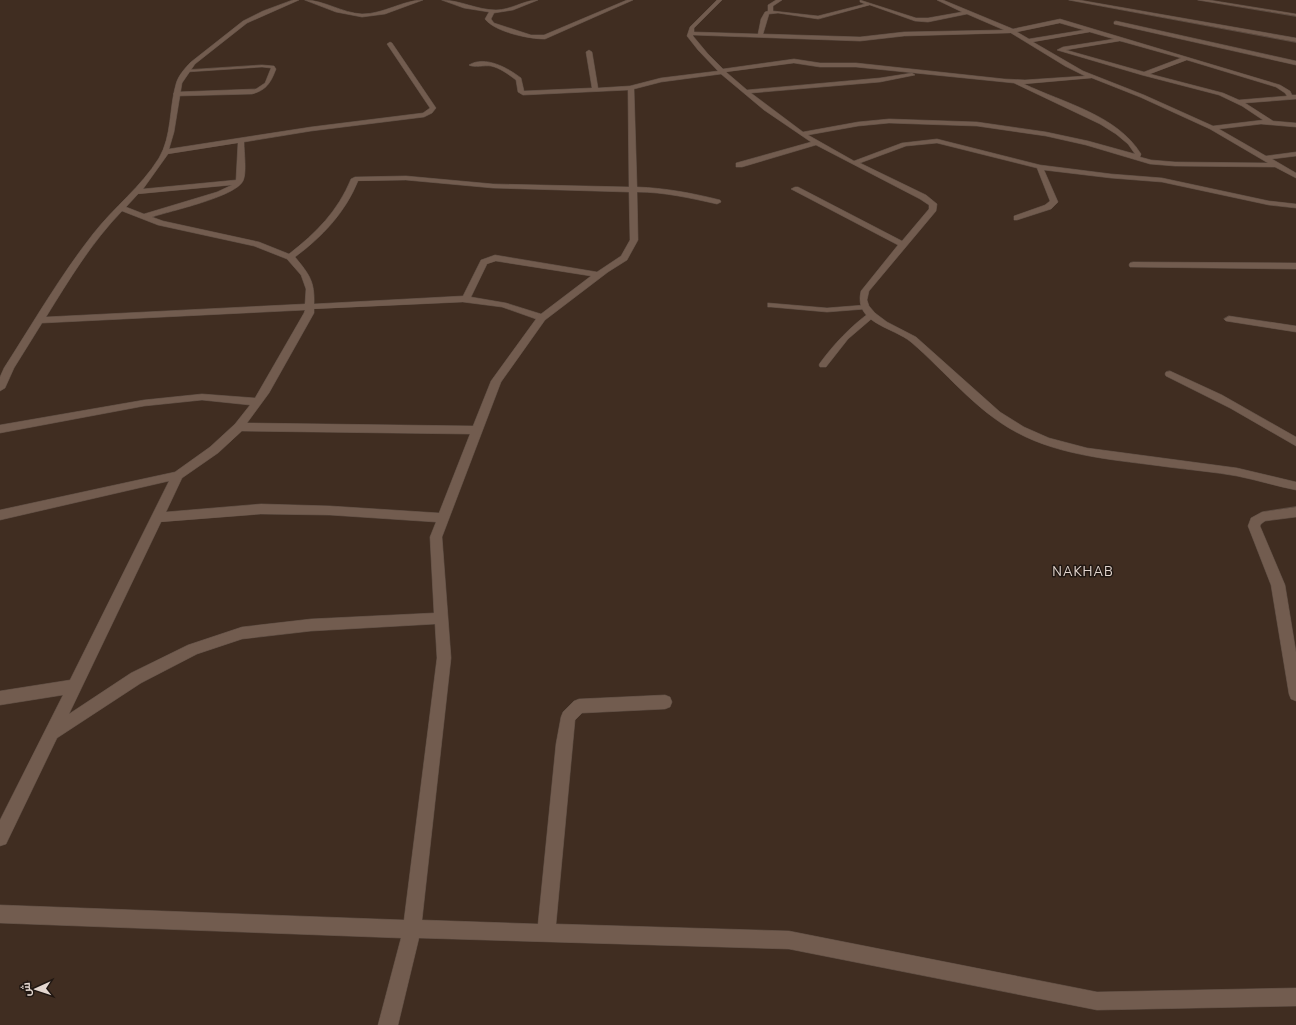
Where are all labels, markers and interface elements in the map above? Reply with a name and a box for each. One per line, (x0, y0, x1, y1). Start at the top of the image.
district label: NAKHAB (1052, 563, 1114, 581)
north arrow (16, 969, 56, 1009)
text: ش (19, 982, 34, 997)

